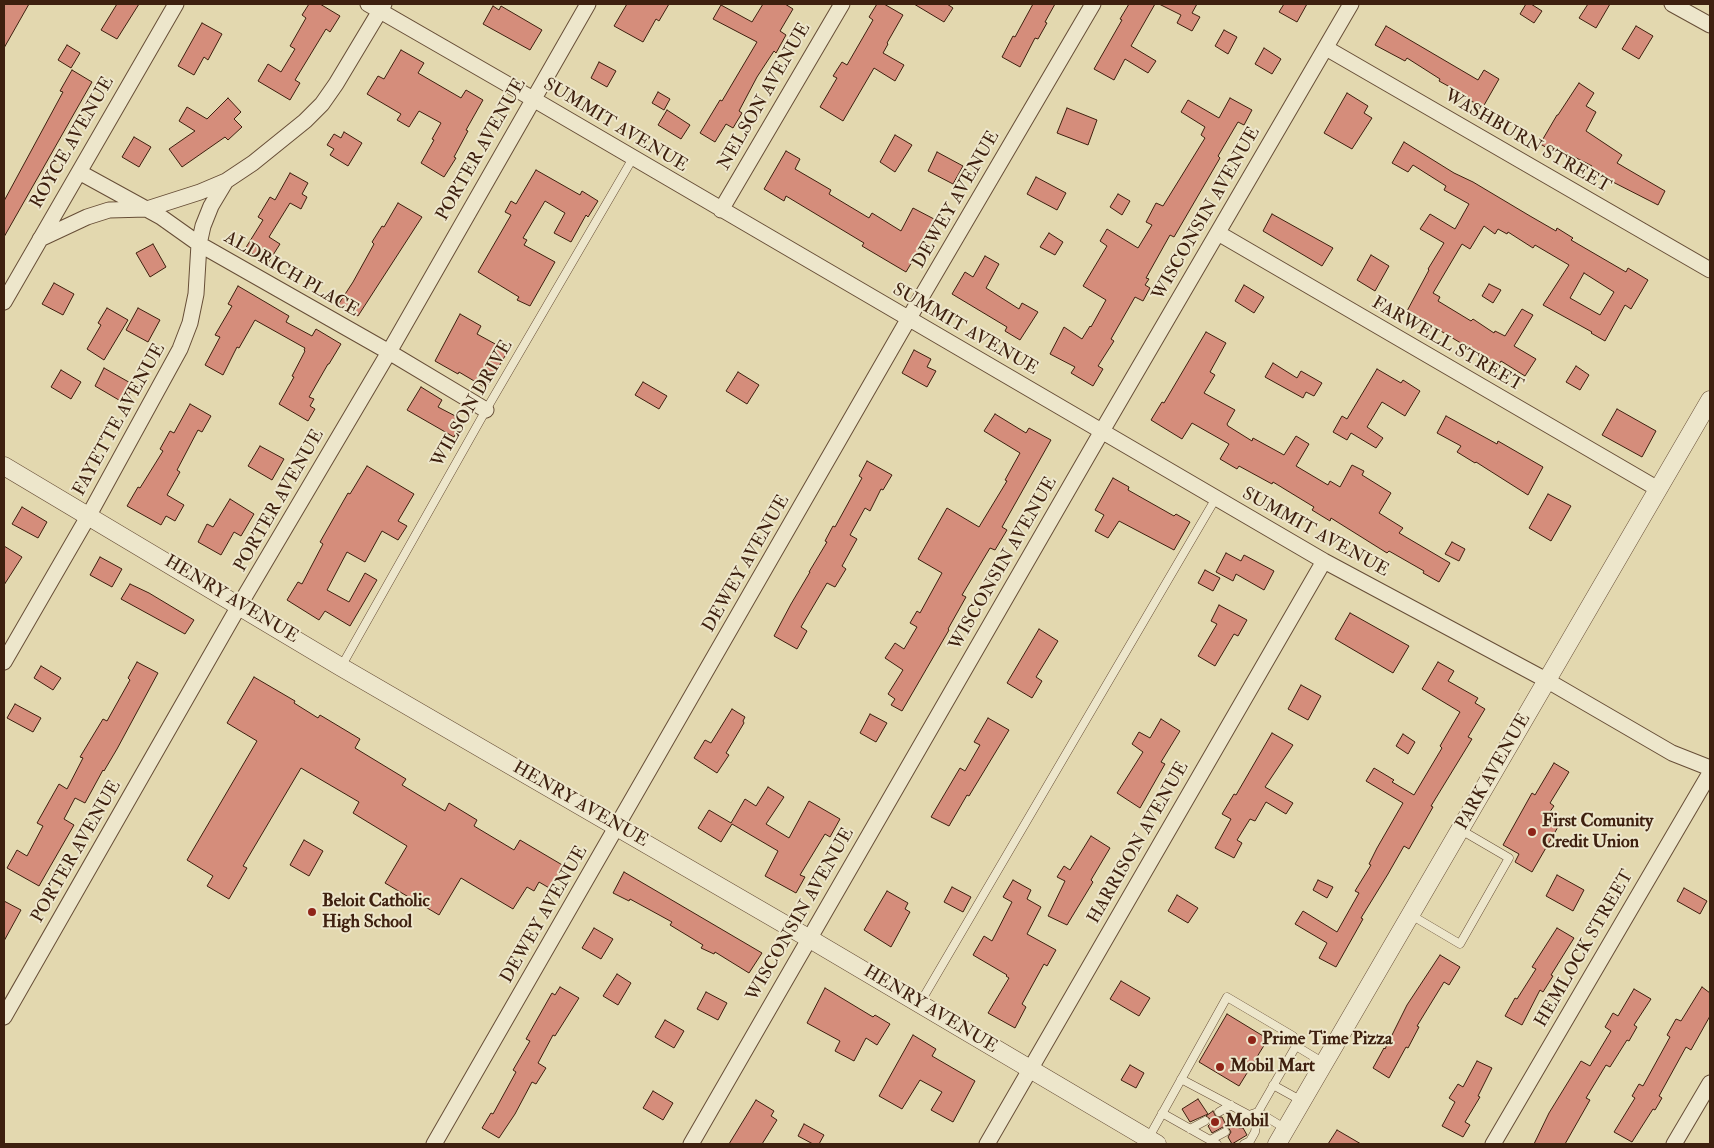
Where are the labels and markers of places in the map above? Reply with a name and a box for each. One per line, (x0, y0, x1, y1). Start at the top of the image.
place label: First Comunity Credit Union (1542, 811, 1653, 854)
marker: First Comunity Credit Union (1526, 826, 1538, 838)
place label: Beloit Catholic High School (322, 891, 430, 934)
marker: Beloit Catholic High School (306, 906, 318, 918)
place label: Prime Time Pizza (1262, 1029, 1392, 1051)
marker: Prime Time Pizza (1246, 1034, 1258, 1046)
place label: Mobil Mart (1230, 1056, 1315, 1078)
marker: Mobil Mart (1214, 1061, 1226, 1073)
place label: Mobil (1225, 1111, 1269, 1133)
marker: Mobil (1209, 1116, 1221, 1128)

